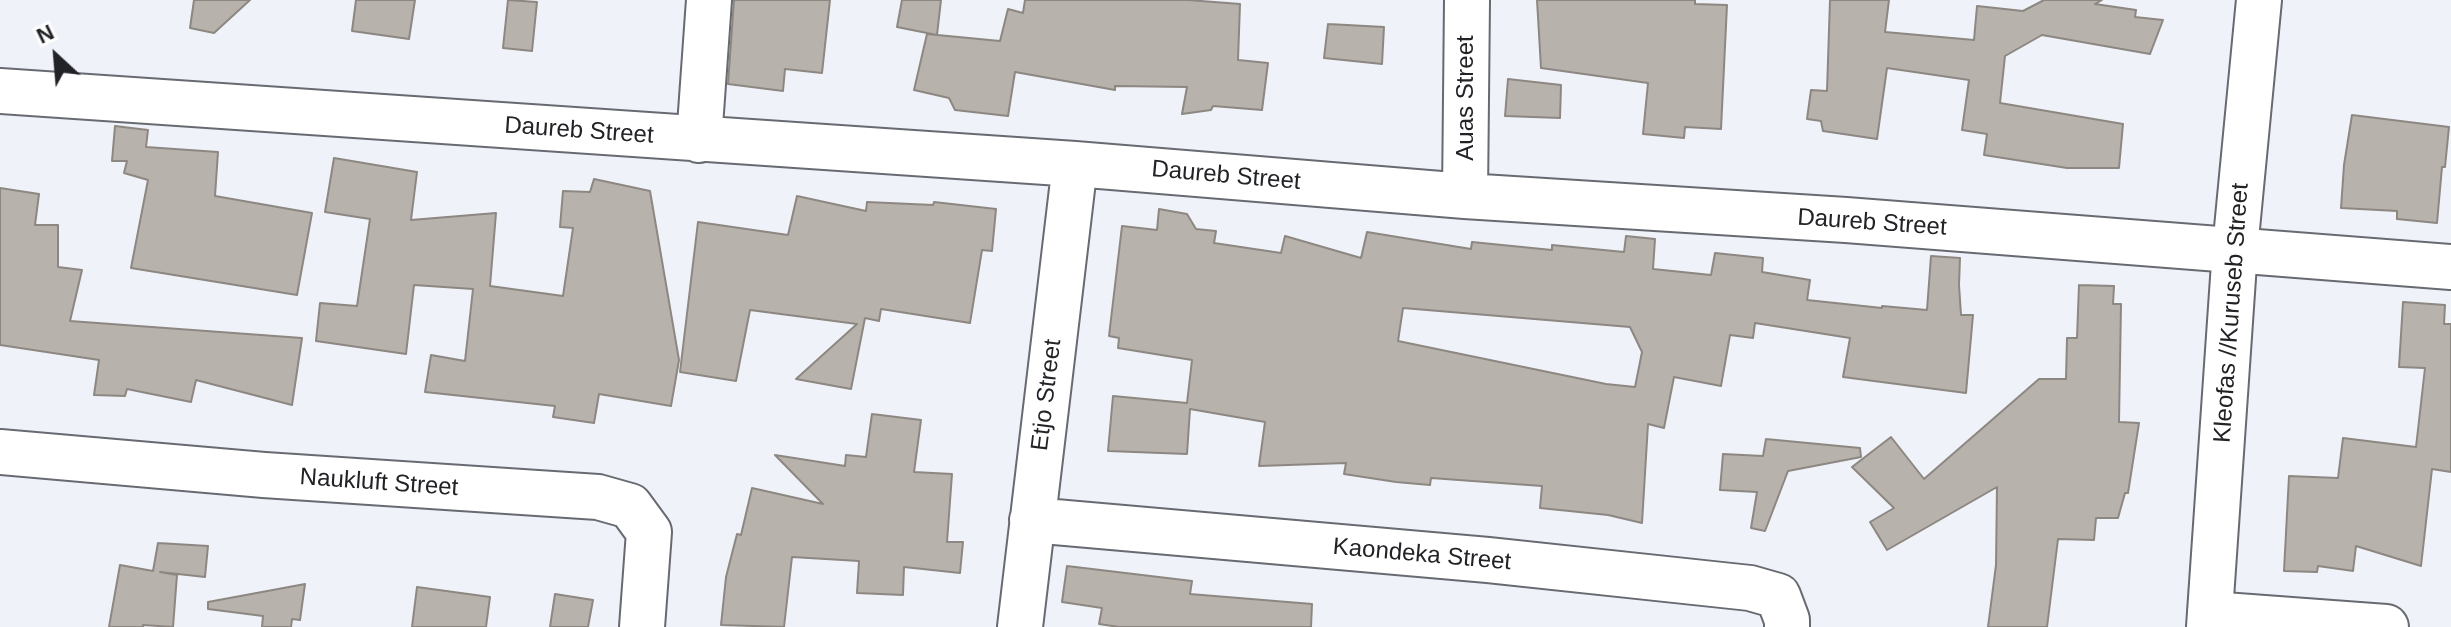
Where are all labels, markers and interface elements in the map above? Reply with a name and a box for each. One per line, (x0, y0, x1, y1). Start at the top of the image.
north arrow (16, 16, 96, 96)
text: N (33, 19, 58, 49)
street label: Auas Street (1452, 35, 1480, 161)
street label: Daureb Street (503, 111, 655, 151)
street label: Daureb Street (1150, 155, 1302, 197)
street label: Kleofas //Kuruseb Street (2209, 182, 2255, 444)
street label: Daureb Street (1796, 203, 1948, 243)
street label: Etjo Street (1026, 338, 1068, 452)
street label: Naukluft Street (299, 463, 459, 503)
street label: Kaondeka Street (1332, 533, 1512, 577)

